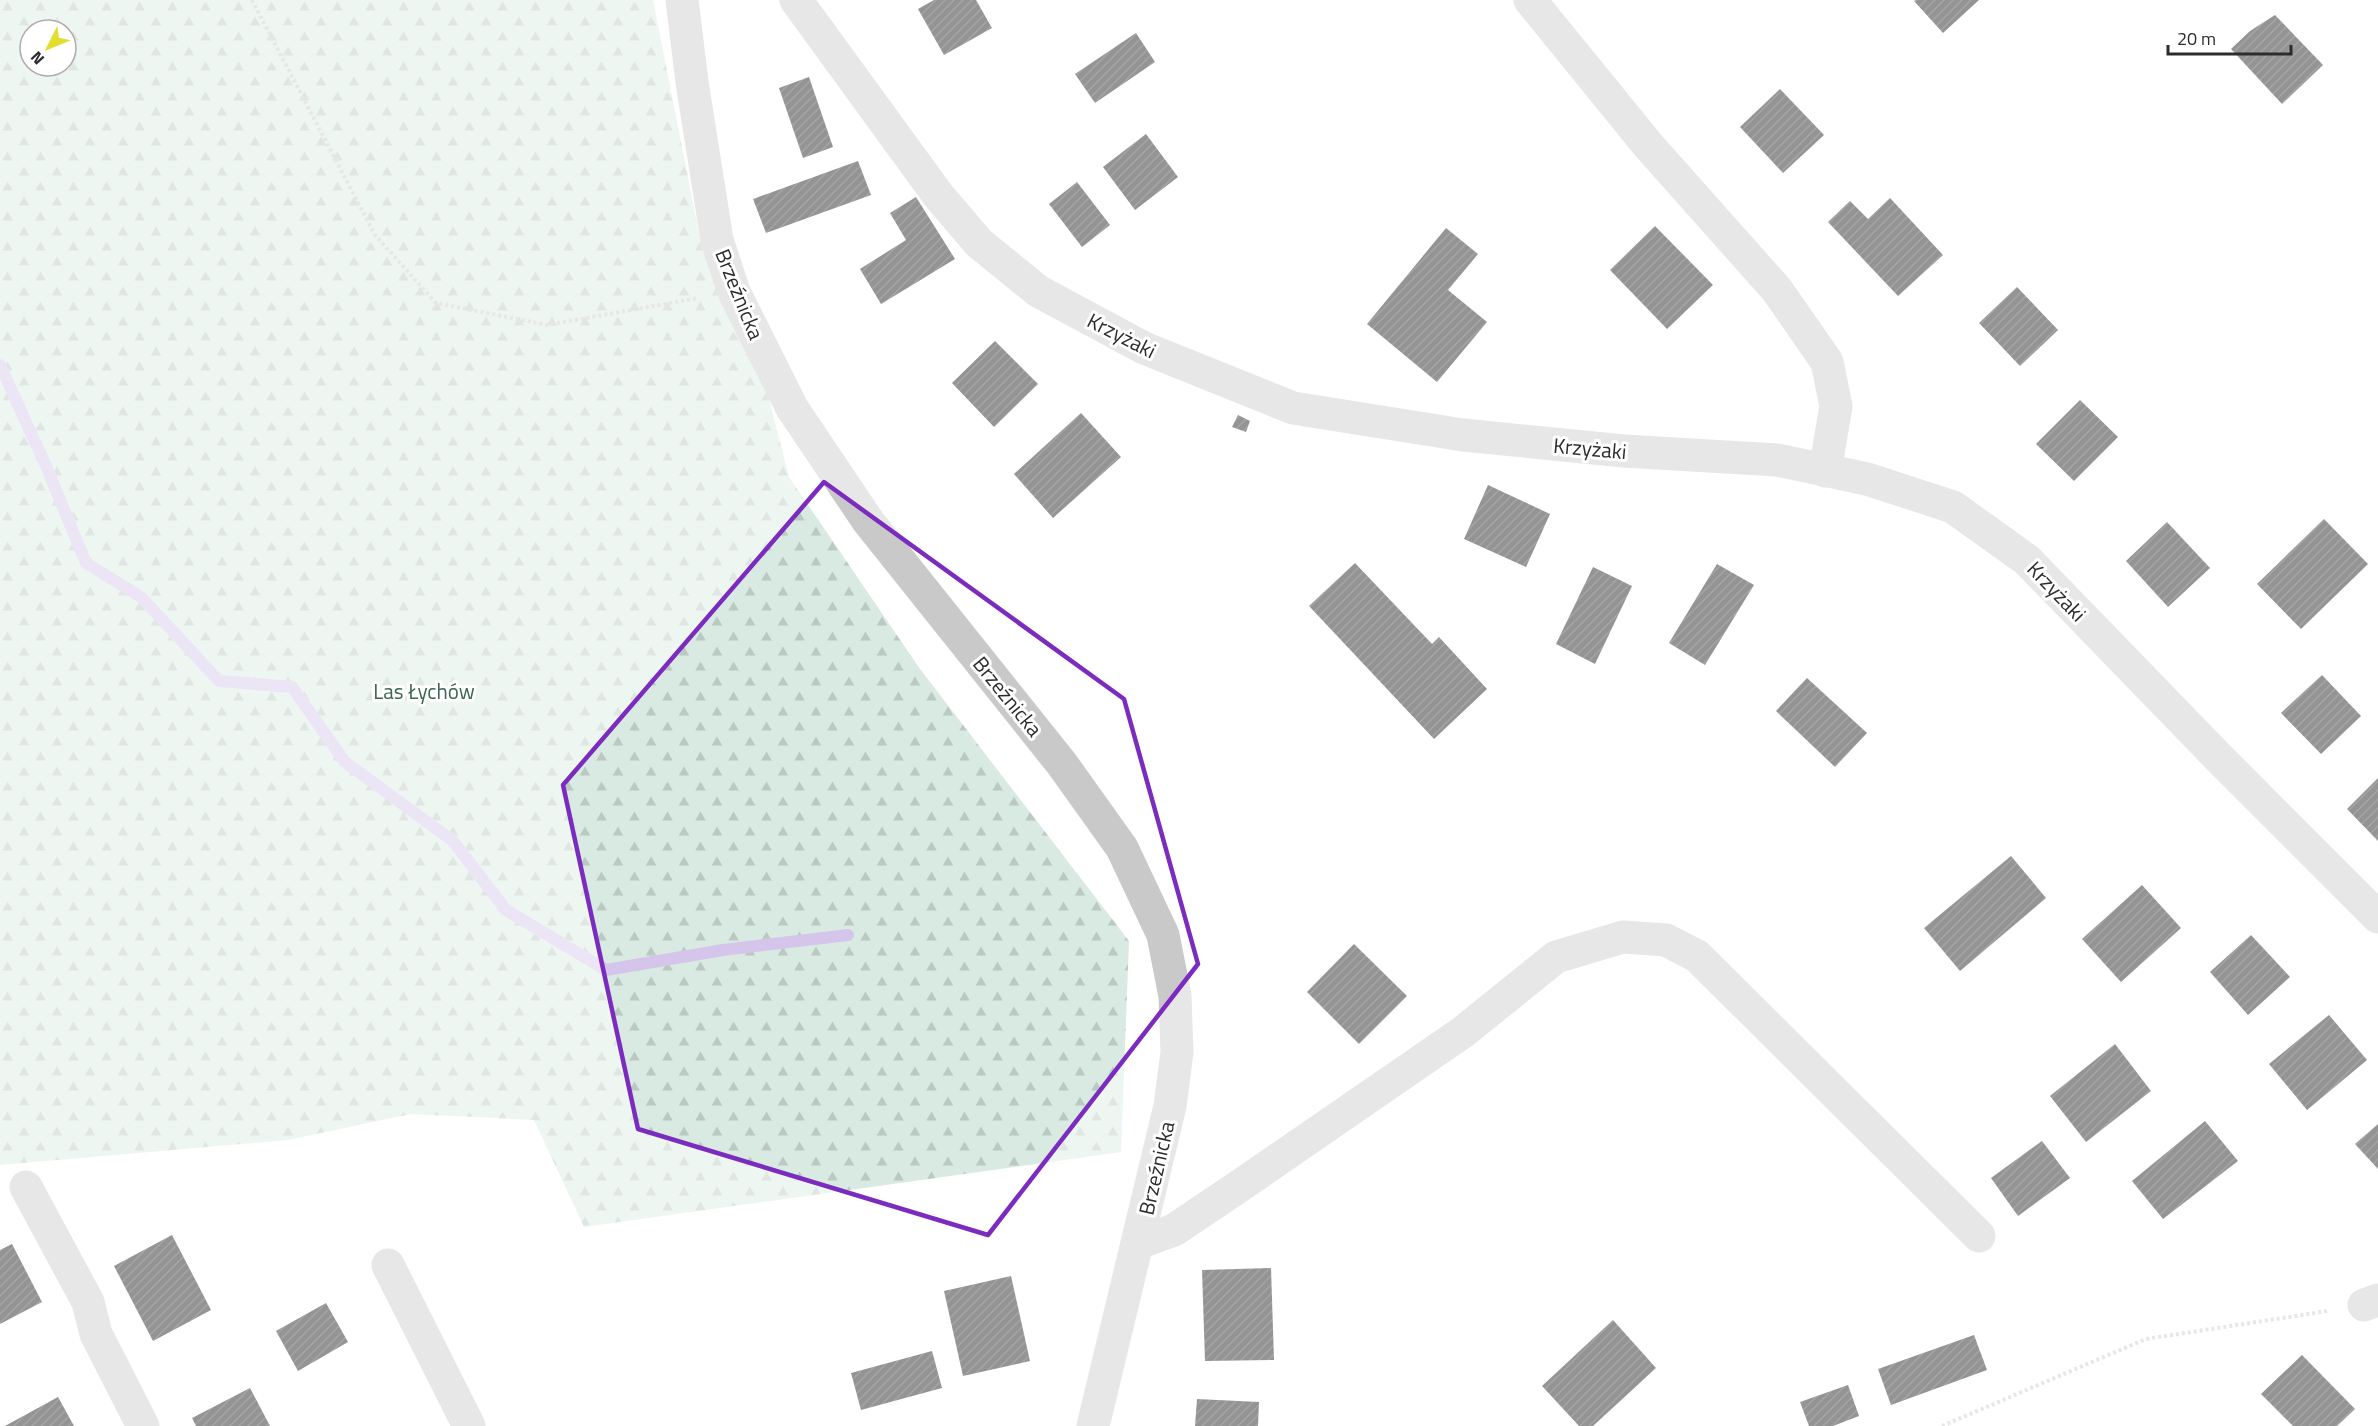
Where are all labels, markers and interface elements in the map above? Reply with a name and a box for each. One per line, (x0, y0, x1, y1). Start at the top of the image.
north arrow (18, 18, 78, 78)
scale bar (2168, 18, 2291, 56)
text: 20 m (2177, 25, 2216, 52)
text: N (24, 46, 50, 70)
street label: Brzeźnicka (707, 244, 773, 345)
street label: Krzyżaki (1082, 304, 1162, 366)
street label: Krzyżaki (1552, 429, 1628, 467)
street label: Krzyżaki (2020, 553, 2094, 629)
street label: Brzeźnicka (966, 649, 1051, 744)
park label: Las Łychów (373, 675, 475, 707)
street label: Brzeźnicka (1130, 1117, 1182, 1218)

